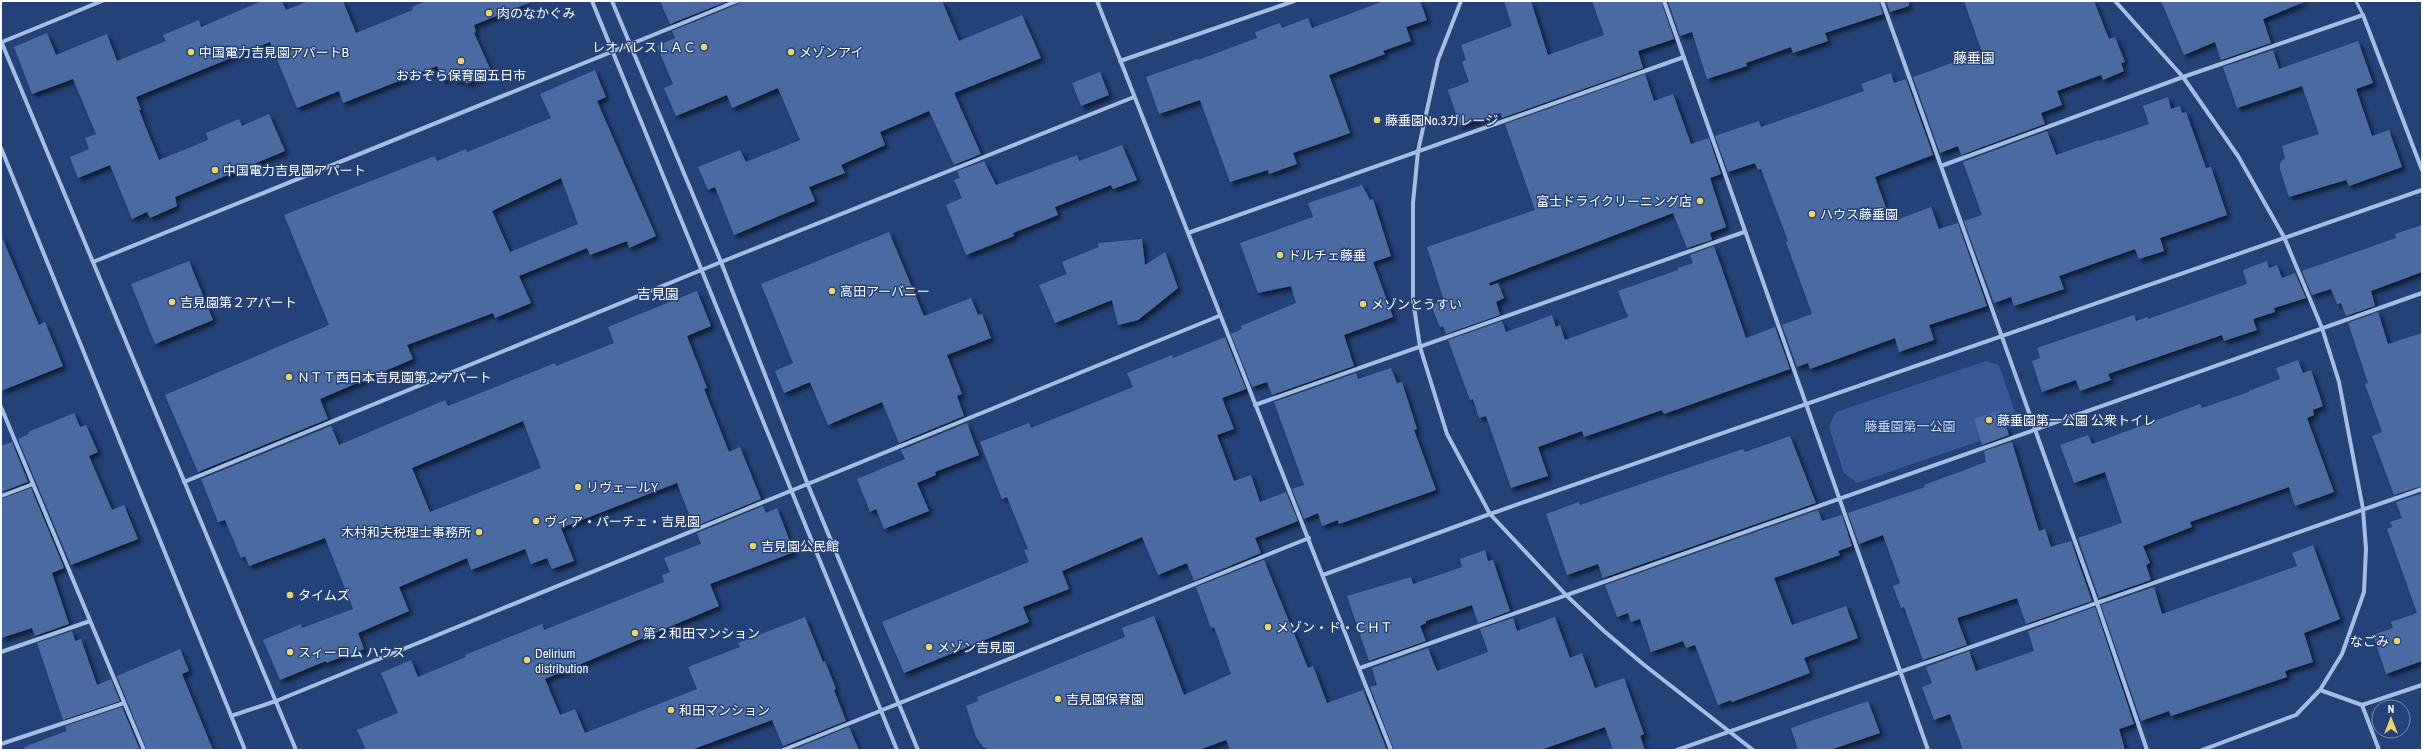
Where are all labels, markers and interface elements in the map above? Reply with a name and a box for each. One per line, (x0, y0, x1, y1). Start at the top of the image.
place label: 肉のなかぐみ (497, 5, 575, 22)
marker: 肉のなかぐみ (484, 8, 494, 18)
place label: レオパレスＬＡＣ (592, 39, 696, 56)
marker: レオパレスＬＡＣ (699, 42, 709, 52)
place label: 中国電力吉見園アパートB (199, 44, 349, 61)
place label: メゾンアイ (799, 44, 863, 61)
marker: 中国電力吉見園アパートB (186, 47, 196, 57)
marker: メゾンアイ (786, 47, 796, 57)
district label: 藤垂園 (1953, 49, 1995, 67)
marker: おおぞら保育園五日市 (456, 56, 466, 66)
place label: おおぞら保育園五日市 (396, 67, 526, 84)
place label: 藤垂園No.3ガレージ (1385, 112, 1498, 129)
marker: 藤垂園No.3ガレージ (1372, 115, 1382, 125)
place label: 中国電力吉見園アパート (223, 162, 366, 179)
marker: 中国電力吉見園アパート (210, 165, 220, 175)
place label: 富士ドライクリーニング店 (1536, 193, 1692, 210)
marker: 富士ドライクリーニング店 (1695, 196, 1705, 206)
place label: ハウス藤垂園 (1820, 206, 1898, 223)
marker: ハウス藤垂園 (1807, 209, 1817, 219)
place label: ドルチェ藤垂 (1288, 247, 1366, 264)
marker: ドルチェ藤垂 (1275, 250, 1285, 260)
place label: 高田アーバニー (840, 283, 930, 300)
district label: 吉見園 (637, 285, 679, 303)
marker: 高田アーバニー (827, 286, 837, 296)
place label: 吉見園第２アパート (180, 294, 297, 311)
place label: メゾンとうすい (1371, 296, 1462, 313)
marker: 吉見園第２アパート (167, 297, 177, 307)
marker: メゾンとうすい (1358, 299, 1368, 309)
place label: ＮＴＴ西日本吉見園第２アパート (297, 369, 492, 386)
marker: ＮＴＴ西日本吉見園第２アパート (284, 372, 294, 382)
place label: 藤垂園第一公園 公衆トイレ (1997, 412, 2156, 429)
marker: 藤垂園第一公園 公衆トイレ (1984, 415, 1994, 425)
park label: 藤垂園第一公園 (1864, 418, 1956, 435)
place label: リヴェールY (586, 479, 658, 496)
marker: リヴェールY (573, 482, 583, 492)
place label: ヴィア・パーチェ・吉見園 (544, 513, 700, 530)
marker: ヴィア・パーチェ・吉見園 (531, 516, 541, 526)
place label: 木村和夫税理士事務所 (341, 524, 471, 541)
marker: 木村和夫税理士事務所 (474, 527, 484, 537)
place label: 吉見園公民館 (761, 538, 839, 555)
marker: 吉見園公民館 (748, 541, 758, 551)
place label: タイムズ (298, 587, 350, 604)
marker: タイムズ (285, 590, 295, 600)
place label: メゾン・ド・ＣＨＴ (1276, 619, 1393, 636)
marker: メゾン・ド・ＣＨＴ (1263, 622, 1273, 632)
place label: 第２和田マンション (643, 625, 760, 642)
marker: 第２和田マンション (630, 628, 640, 638)
place label: なごみ (2350, 633, 2389, 650)
marker: なごみ (2392, 636, 2402, 646)
place label: メゾン吉見園 (937, 639, 1015, 656)
marker: メゾン吉見園 (924, 642, 934, 652)
place label: スィーロム ハウス (298, 644, 405, 661)
place label: Delirium distribution (535, 645, 588, 677)
marker: スィーロム ハウス (285, 647, 295, 657)
marker: Delirium distribution (522, 655, 532, 665)
place label: 吉見園保育園 (1066, 691, 1144, 708)
marker: 吉見園保育園 (1053, 694, 1063, 704)
north arrow (2371, 699, 2411, 739)
place label: 和田マンション (679, 702, 770, 719)
text: N (2388, 702, 2394, 716)
marker: 和田マンション (666, 705, 676, 715)

